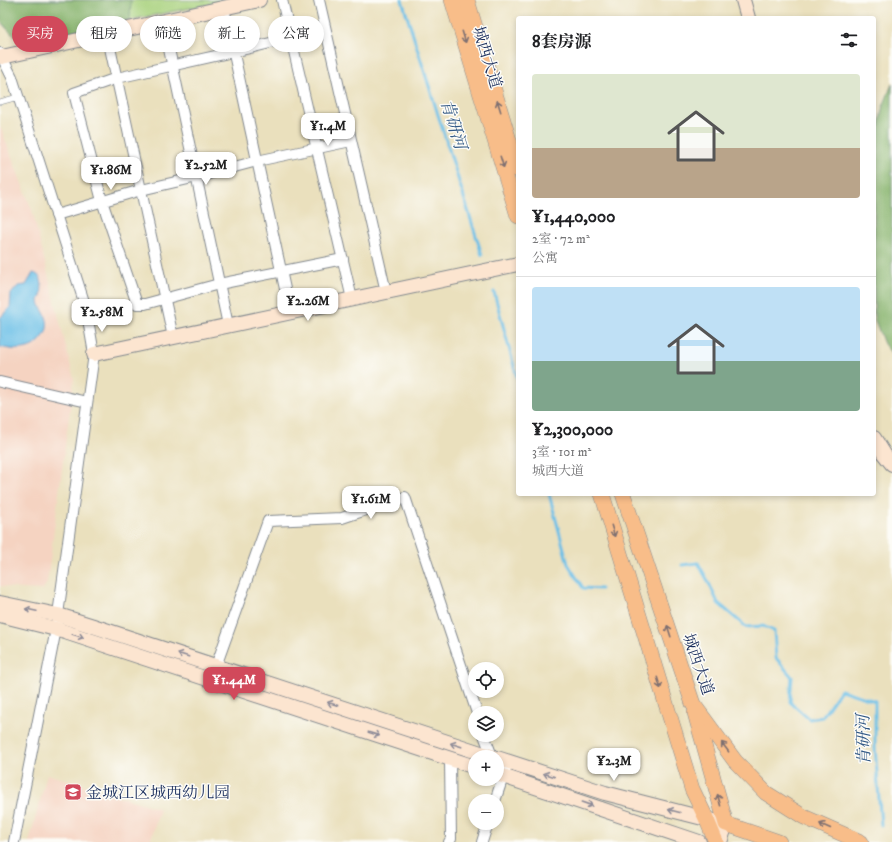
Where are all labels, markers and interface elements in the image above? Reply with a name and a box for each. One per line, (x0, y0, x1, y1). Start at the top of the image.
chip: 买房 (12, 16, 68, 52)
chip: 租房 (76, 16, 132, 52)
chip: 筛选 (140, 16, 196, 52)
chip: 新上 (204, 16, 260, 52)
chip: 公寓 (268, 16, 324, 52)
street label: 城西大道 (468, 24, 506, 91)
icon: filters (838, 29, 860, 51)
one-way arrow (461, 31, 468, 44)
text: 8套房源 (532, 31, 592, 53)
water label: 肯研河 (435, 97, 472, 155)
one-way arrow (495, 100, 502, 113)
icon: home (660, 100, 732, 172)
pin: ¥1.4M (300, 113, 356, 147)
text: ¥1.4M (310, 118, 346, 134)
pin: ¥2.52M (173, 152, 239, 186)
one-way arrow (499, 155, 506, 168)
pin: ¥1.86M (78, 157, 144, 191)
text: ¥2.52M (185, 157, 227, 173)
text: ¥1.86M (90, 162, 132, 178)
text: ¥1,440,000 (532, 206, 615, 228)
text: 2室 · 72 m² (532, 231, 590, 247)
text: 公寓 (532, 250, 558, 266)
pin: ¥2.26M (275, 288, 341, 322)
text: ¥2.26M (286, 293, 330, 309)
pin: ¥2.58M (69, 299, 135, 333)
text: ¥2.58M (80, 304, 124, 320)
icon: home (660, 313, 732, 385)
text: ¥2,300,000 (532, 419, 613, 441)
text: 3室 · 101 m² (532, 444, 591, 460)
text: 城西大道 (532, 463, 584, 479)
pin: ¥1.61M (338, 486, 404, 520)
text: ¥1.61M (351, 491, 391, 507)
one-way arrow (610, 525, 617, 538)
one-way arrow (25, 605, 38, 613)
one-way arrow (665, 625, 672, 638)
street label: 城西大道 (678, 631, 718, 698)
one-way arrow (71, 633, 84, 640)
one-way arrow (176, 651, 189, 658)
map controls (468, 662, 504, 830)
button: locate (468, 662, 504, 698)
pin: ¥1.44M (201, 667, 267, 701)
text: ¥1.44M (212, 672, 256, 688)
one-way arrow (656, 676, 663, 689)
one-way arrow (327, 700, 339, 708)
button: layers (468, 706, 504, 742)
water label: 肯研河 (853, 711, 875, 766)
one-way arrow (368, 731, 381, 738)
one-way arrow (450, 741, 463, 748)
one-way arrow (721, 742, 729, 753)
pin: ¥2.3M (586, 748, 642, 782)
button: + (468, 750, 504, 786)
text: ¥2.3M (596, 753, 632, 769)
one-way arrow (544, 771, 556, 779)
school or university icon: 金城江区城西幼儿园 (63, 782, 83, 802)
place label: 金城江区城西幼儿园 (86, 783, 230, 803)
button: − (468, 794, 504, 830)
one-way arrow (715, 794, 722, 807)
one-way arrow (581, 801, 593, 809)
one-way arrow (668, 806, 681, 814)
one-way arrow (820, 822, 832, 829)

